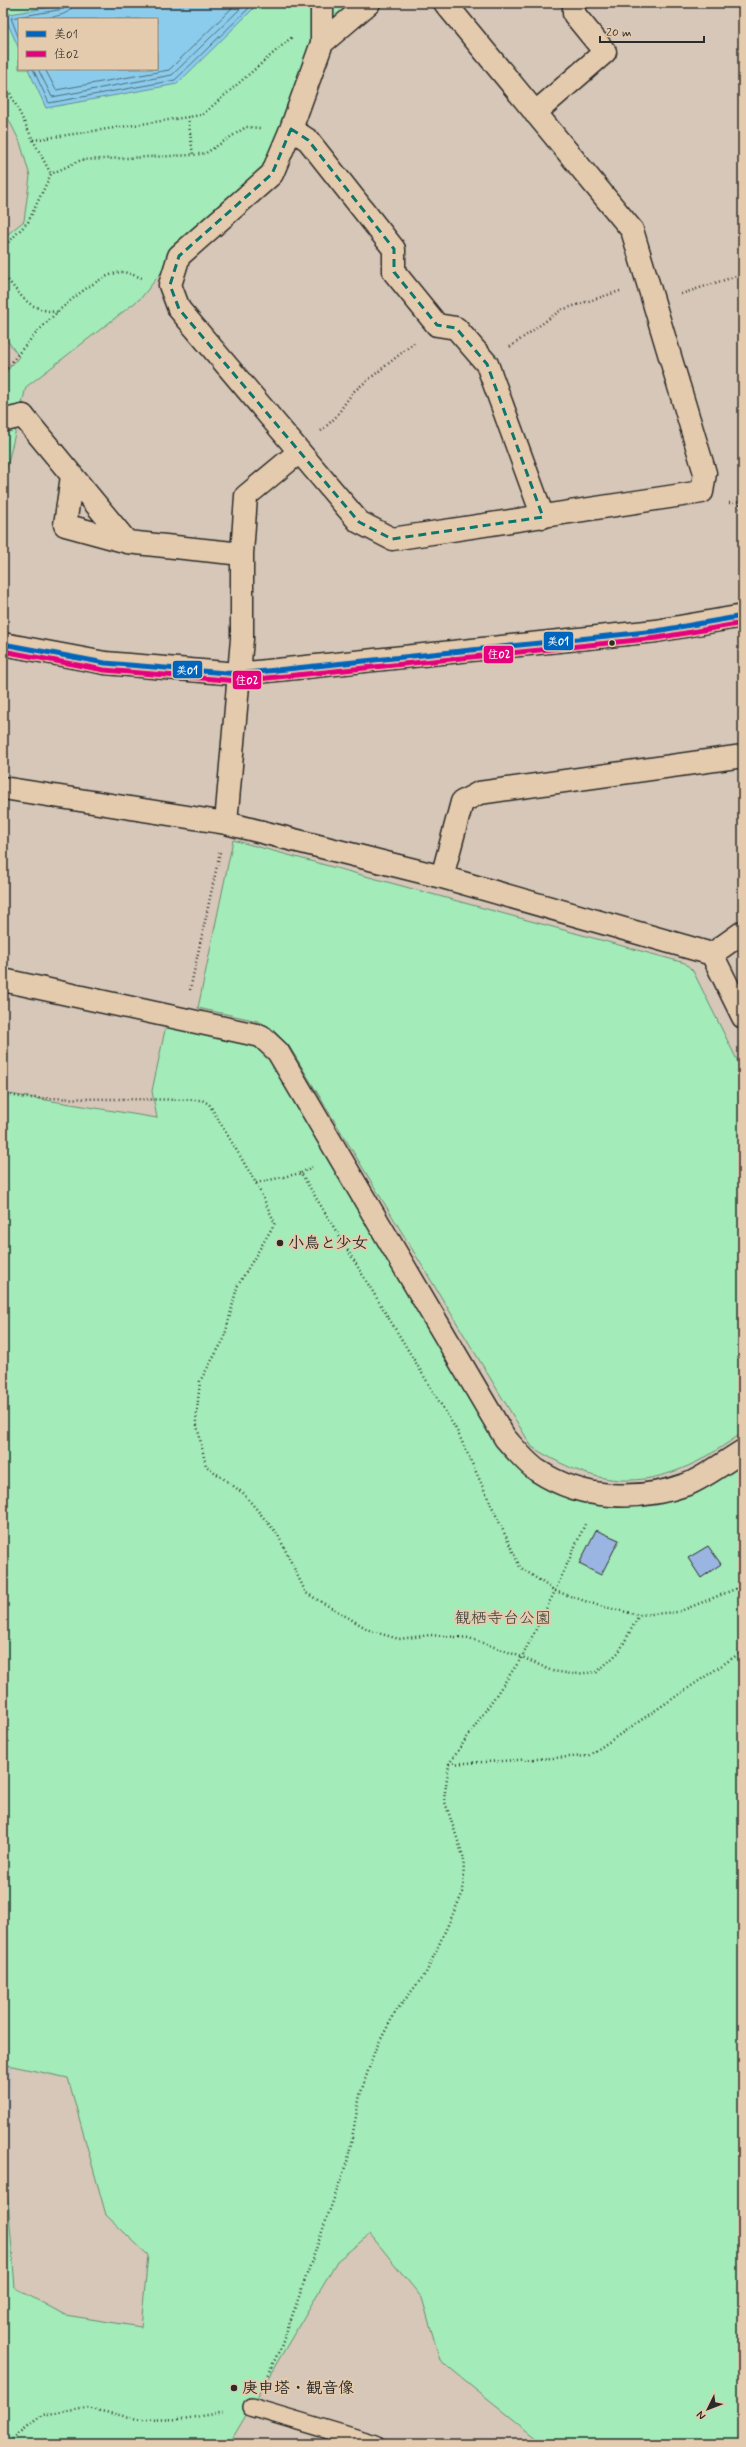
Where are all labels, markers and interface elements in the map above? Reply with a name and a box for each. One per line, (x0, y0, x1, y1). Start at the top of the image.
legend (18, 18, 158, 70)
scale bar (600, 18, 704, 44)
text: 20 m (606, 25, 632, 41)
text: 美01 (54, 27, 78, 43)
text: 住02 (54, 47, 79, 63)
line badge: 美01 (543, 631, 574, 651)
text: 美01 (547, 635, 569, 649)
unlabelled marker (607, 638, 617, 648)
line badge: 住02 (483, 645, 514, 664)
text: 住02 (488, 648, 511, 662)
line badge: 美01 (172, 660, 203, 679)
text: 美01 (176, 664, 198, 678)
line badge: 住02 (232, 670, 262, 690)
text: 住02 (236, 674, 259, 688)
place label: 小鳥と少女 (288, 1233, 368, 1254)
marker: 小鳥と少女 (275, 1238, 285, 1248)
park label: 観栖寺台公園 (455, 1608, 551, 1629)
place label: 庚申塔・観音像 (242, 2378, 354, 2399)
marker: 庚申塔・観音像 (229, 2383, 239, 2393)
north arrow (688, 2389, 728, 2429)
text: N (694, 2408, 709, 2423)

